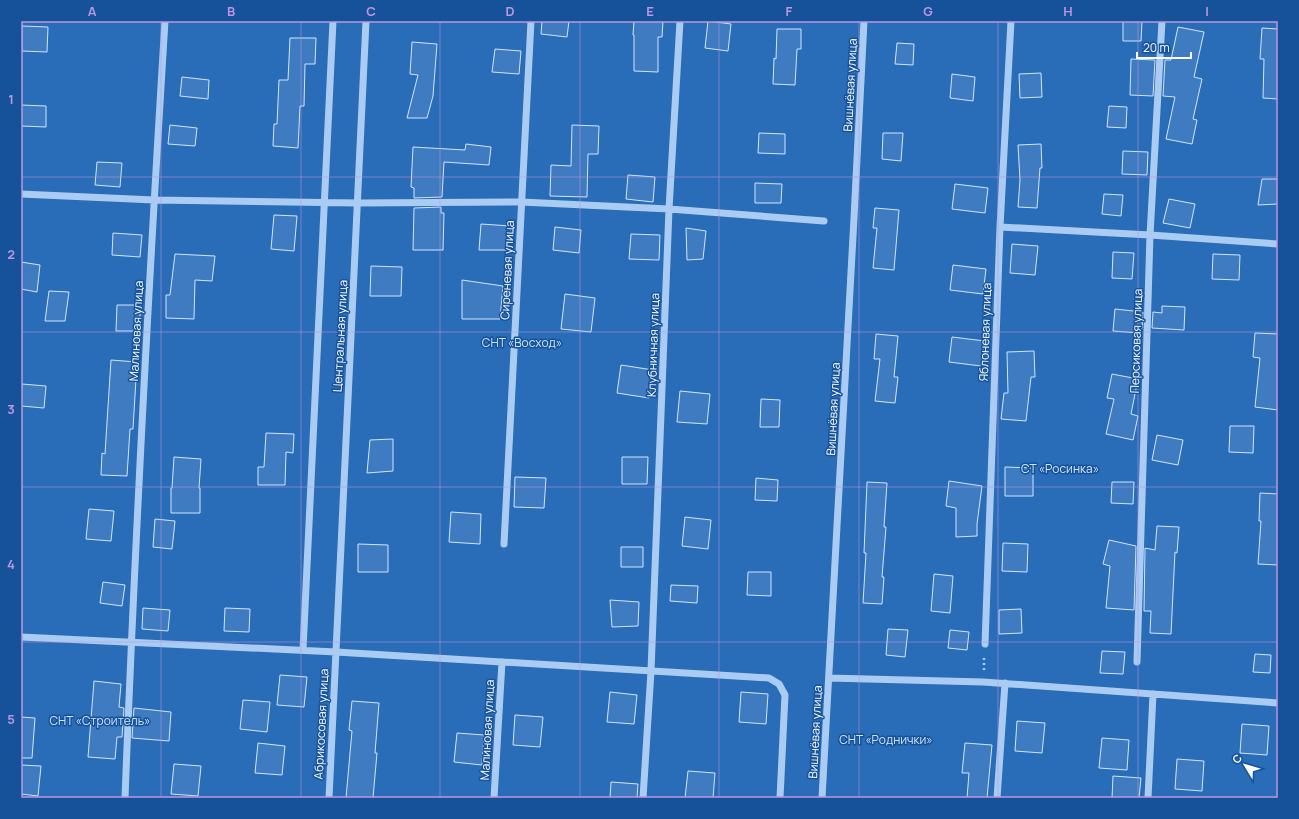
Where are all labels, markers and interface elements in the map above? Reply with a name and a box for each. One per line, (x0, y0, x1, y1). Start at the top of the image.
text: A (88, 2, 97, 20)
text: B (227, 2, 235, 20)
text: C (366, 2, 376, 20)
text: D (505, 2, 515, 20)
text: E (646, 2, 654, 20)
text: F (786, 2, 793, 20)
text: G (923, 2, 933, 20)
text: H (1063, 2, 1073, 20)
text: I (1205, 2, 1209, 20)
scale bar (1137, 34, 1191, 60)
street label: Вишнёвая улица (839, 38, 861, 132)
text: 20 m (1143, 39, 1170, 56)
text: 1 (8, 90, 14, 108)
street label: Сиреневая улица (496, 220, 518, 320)
text: 2 (7, 245, 15, 263)
street label: Центральная улица (329, 279, 351, 393)
street label: Малиновая улица (125, 280, 147, 382)
street label: Яблоневая улица (975, 282, 995, 382)
street label: Персиковая улица (1126, 288, 1146, 394)
street label: Клубничная улица (643, 293, 663, 397)
park label: СНТ «Восход» (482, 334, 562, 351)
street label: Вишнёвая улица (822, 362, 844, 456)
text: 3 (7, 400, 15, 418)
park label: СТ «Росинка» (1021, 460, 1099, 477)
text: 4 (7, 555, 15, 573)
street label: Абрикосовая улица (310, 668, 332, 780)
street label: Малиновая улица (476, 679, 498, 781)
street label: Вишнёвая улица (804, 685, 826, 779)
text: 5 (7, 710, 15, 728)
park label: СНТ «Строитель» (50, 712, 150, 729)
park label: СНТ «Роднички» (839, 731, 933, 748)
north arrow (1225, 745, 1265, 785)
text: С (1228, 751, 1245, 766)

